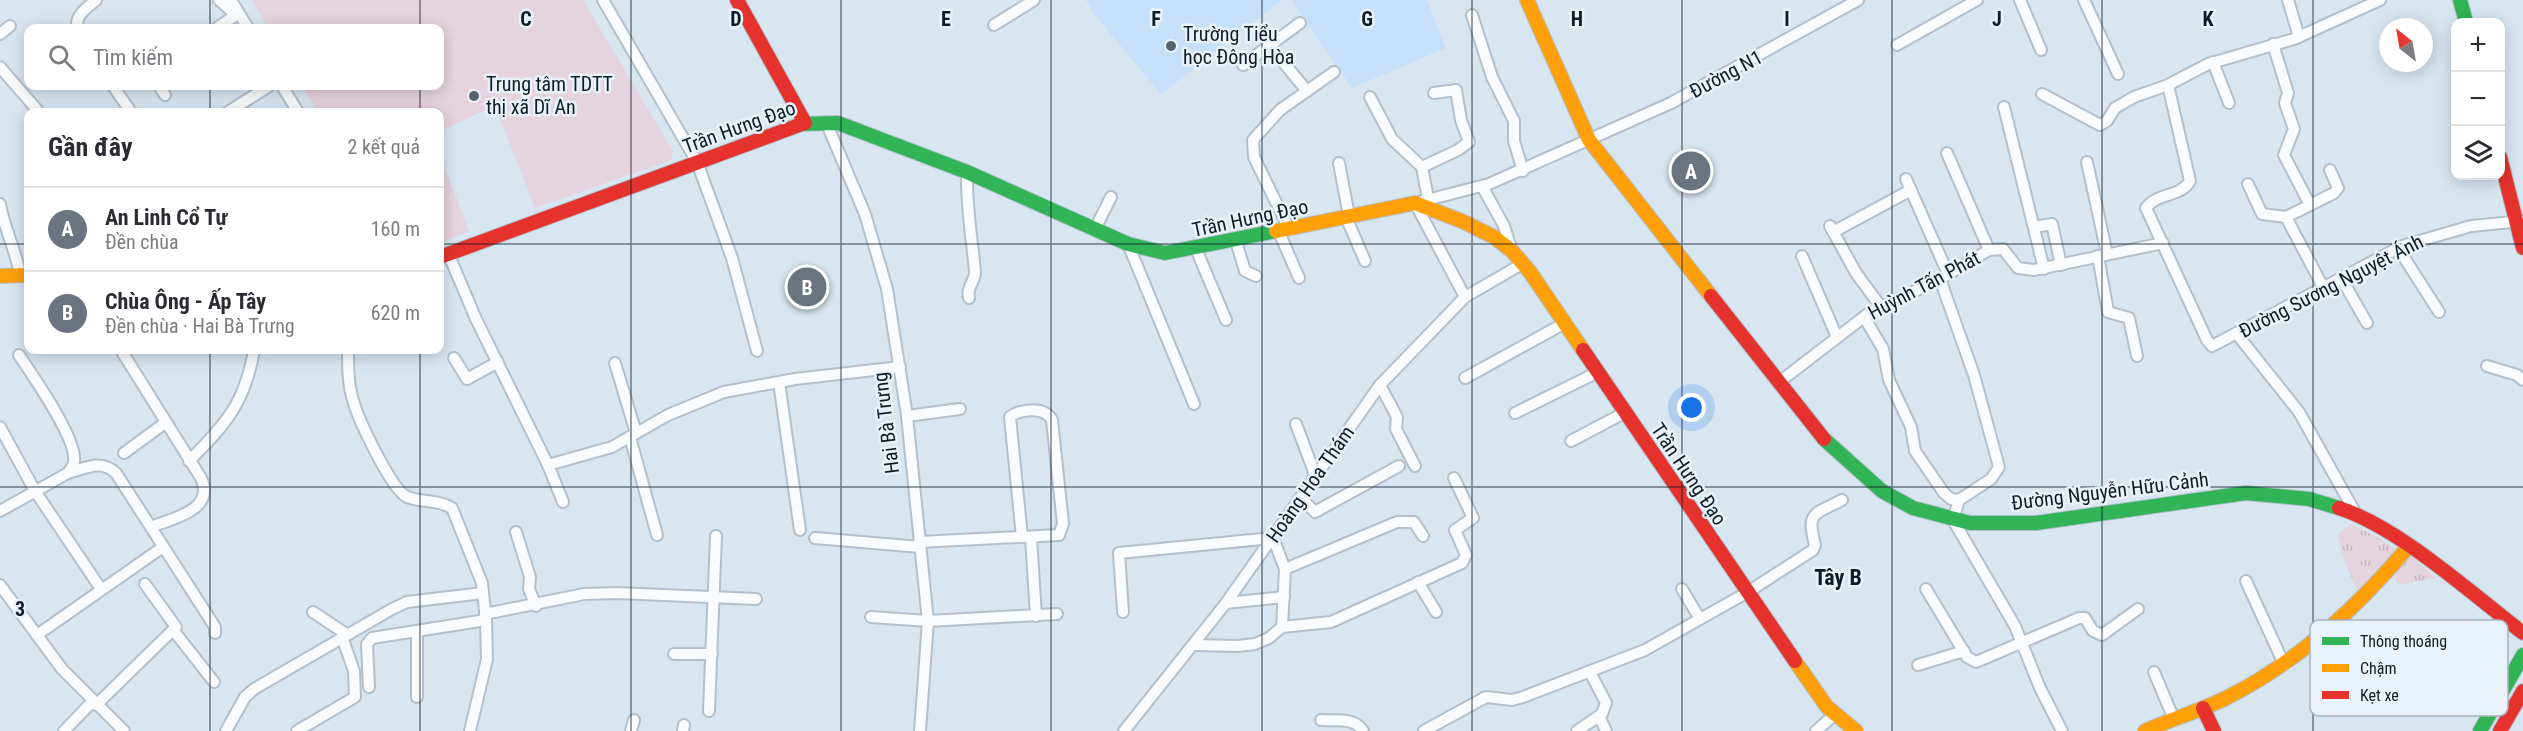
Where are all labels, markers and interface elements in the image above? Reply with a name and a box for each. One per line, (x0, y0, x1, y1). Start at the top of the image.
text: C (520, 7, 532, 31)
text: D (730, 7, 742, 31)
text: E (941, 7, 951, 31)
text: F (1151, 7, 1161, 31)
text: G (1361, 7, 1373, 31)
text: H (1571, 7, 1583, 31)
text: I (1784, 7, 1790, 31)
text: J (1992, 7, 2002, 31)
text: K (2202, 7, 2214, 31)
north arrow (2379, 18, 2433, 72)
map controls (2451, 18, 2505, 180)
button: + (2451, 18, 2505, 72)
place label: Trường Tiểu học Đông Hòa (1183, 22, 1294, 69)
search box (24, 24, 444, 90)
marker: Trường Tiểu học Đông Hòa (1164, 39, 1178, 53)
icon: search (45, 41, 78, 74)
text: Tìm kiếm (93, 45, 173, 70)
street label: Đường N1 (1685, 45, 1767, 103)
place label: Trung tâm TDTT thị xã Dĩ An (486, 72, 613, 119)
button: − (2451, 72, 2505, 126)
marker: Trung tâm TDTT thị xã Dĩ An (467, 89, 481, 103)
street label: Trần Hưng Đạo (679, 96, 799, 158)
button: layers (2451, 126, 2505, 180)
text: Gần đây (48, 132, 133, 162)
text: 2 kết quả (348, 135, 420, 159)
pin: A (1672, 148, 1710, 194)
street label: Trần Hưng Đạo (1190, 194, 1310, 242)
text: An Linh Cổ Tự (105, 205, 227, 230)
text: A (62, 217, 73, 241)
text: 160 m (371, 217, 420, 241)
street label: Đường Sương Nguyệt Ánh (2235, 229, 2427, 343)
text: Đền chùa (105, 230, 179, 254)
street label: Huỳnh Tấn Phát (1864, 245, 1984, 325)
pin: B (788, 264, 826, 310)
text: Chùa Ông - Ấp Tây (105, 289, 266, 314)
text: B (62, 301, 73, 325)
text: 620 m (371, 301, 420, 325)
text: Đền chùa · Hai Bà Trưng (105, 314, 295, 338)
street label: Hai Bà Trưng (868, 371, 904, 475)
your location (1677, 393, 1706, 422)
street label: Trần Hưng Đạo (1646, 418, 1732, 530)
street label: Hoàng Hoa Thám (1261, 421, 1359, 547)
street label: Đường Nguyễn Hữu Cảnh (2010, 467, 2210, 515)
district label: Tây B (1814, 565, 1862, 590)
text: 3 (15, 597, 25, 621)
legend (2310, 620, 2508, 716)
text: Thông thoáng (2360, 632, 2447, 651)
text: Chậm (2360, 659, 2397, 678)
text: Kẹt xe (2360, 686, 2399, 705)

